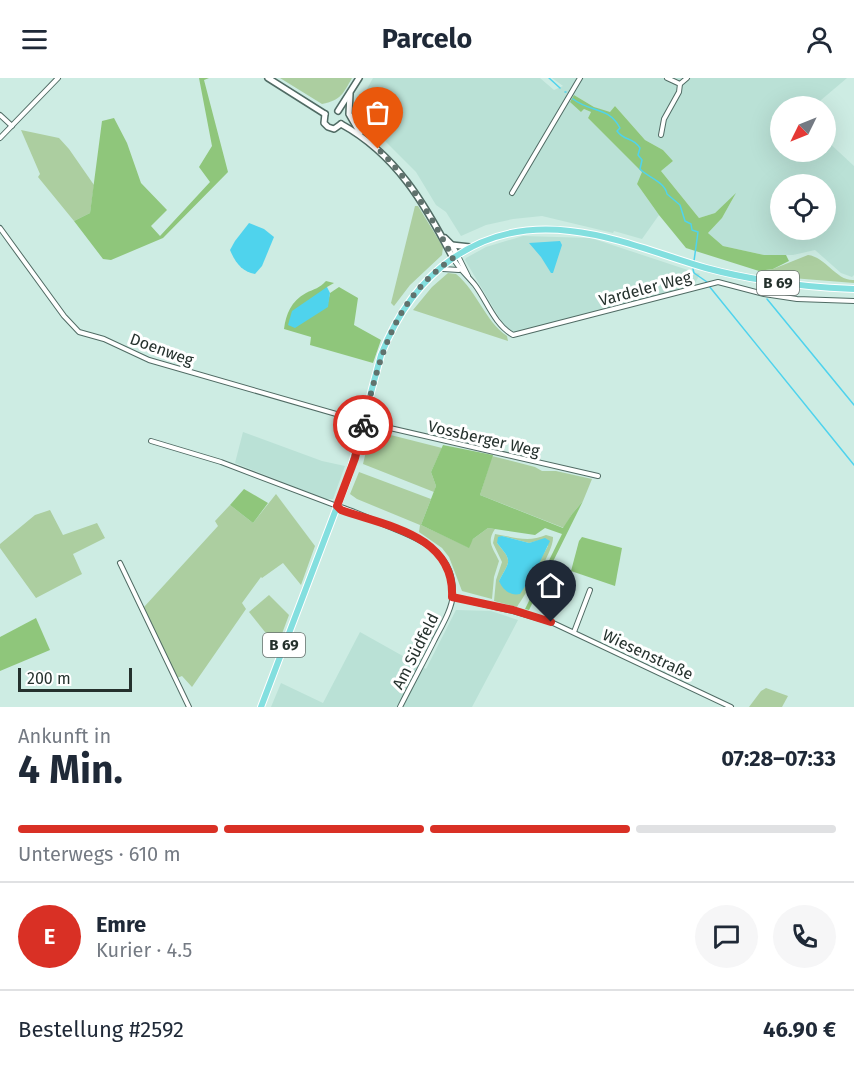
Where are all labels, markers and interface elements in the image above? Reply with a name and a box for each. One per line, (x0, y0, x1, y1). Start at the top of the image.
icon: menu (18, 23, 51, 56)
text: Parcelo (382, 23, 472, 55)
icon: person (803, 23, 836, 56)
pin (352, 87, 403, 149)
icon: bag (361, 96, 394, 129)
north arrow (770, 96, 836, 162)
map controls (770, 96, 836, 240)
button: locate (770, 174, 836, 240)
street label: Vardeler Weg (597, 267, 694, 310)
road number: B 69 (757, 271, 799, 295)
street label: Doenweg (127, 329, 197, 370)
courier (333, 395, 393, 455)
icon: bike (347, 409, 380, 442)
street label: Vossberger Weg (426, 416, 542, 461)
pin (525, 560, 576, 622)
icon: home (534, 569, 567, 602)
street label: Am Südfeld (388, 610, 443, 692)
street label: Wiesenstraße (599, 625, 696, 684)
road number: B 69 (263, 633, 305, 657)
scale bar (18, 665, 132, 692)
text: 200 m (27, 669, 71, 688)
text: Ankunft in (18, 724, 111, 748)
text: 07:28–07:33 (721, 745, 836, 772)
text: 4 Min. (18, 747, 123, 793)
text: Unterwegs · 610 m (18, 842, 181, 866)
button: chat (695, 905, 758, 968)
button: phone (773, 905, 836, 968)
text: Emre (96, 911, 146, 938)
text: E (44, 923, 55, 950)
text: Kurier · 4.5 (96, 938, 192, 962)
text: Bestellung #2592 (18, 1016, 184, 1043)
text: 46.90 € (763, 1016, 836, 1043)

